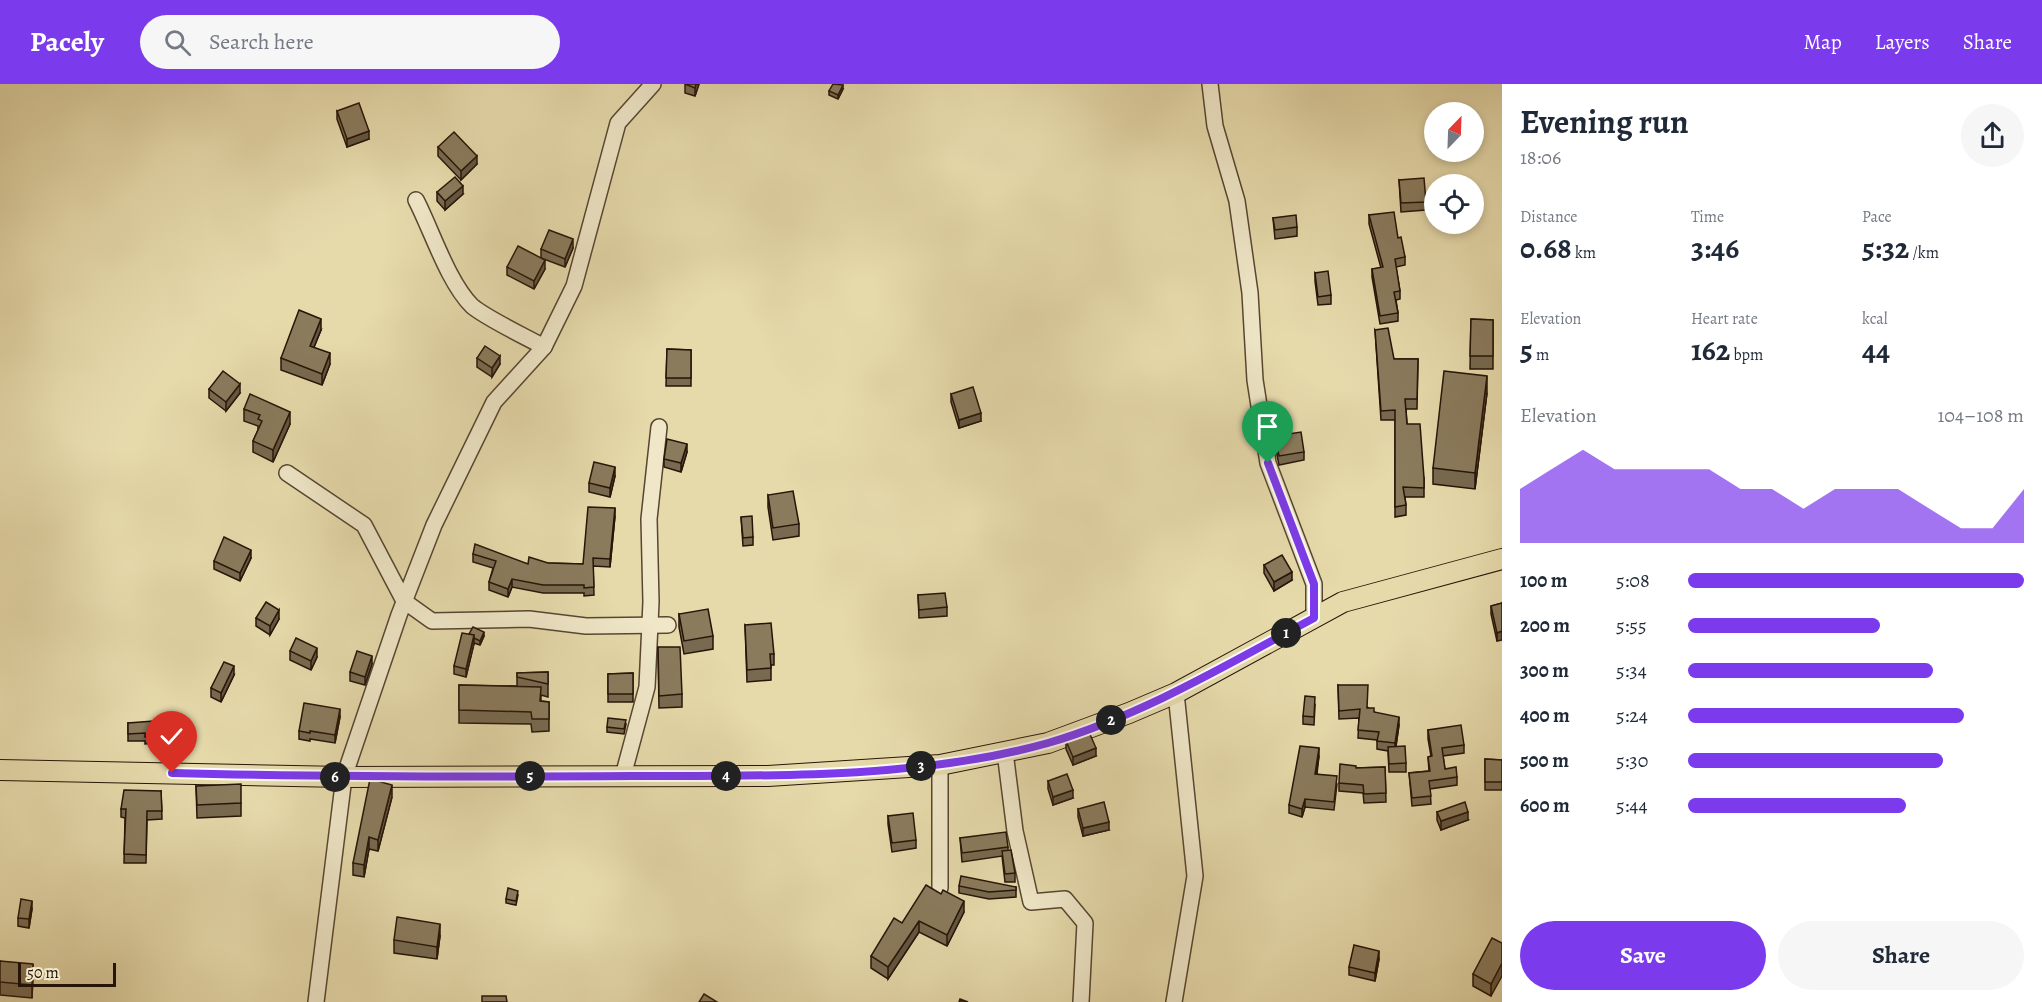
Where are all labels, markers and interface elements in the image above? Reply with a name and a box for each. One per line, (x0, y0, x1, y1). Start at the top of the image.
search box (140, 15, 560, 69)
text: Pacely (30, 23, 104, 61)
icon: search (161, 26, 194, 59)
text: Search here (209, 27, 314, 57)
text: Map (1803, 28, 1842, 56)
text: Layers (1875, 28, 1930, 56)
text: Share (1963, 28, 2012, 56)
text: Evening run (1520, 99, 1689, 144)
north arrow (1424, 102, 1484, 162)
map controls (1424, 102, 1484, 234)
button: share (1961, 104, 2024, 167)
text: 18:06 (1520, 144, 1561, 171)
button: locate (1424, 174, 1484, 234)
text: Distance (1520, 206, 1577, 228)
text: Time (1691, 206, 1724, 228)
text: Pace (1862, 206, 1892, 228)
text: 0.68 (1520, 228, 1572, 268)
text: 3:46 (1691, 228, 1739, 268)
text: 5:32 (1862, 228, 1909, 268)
text: km (1572, 242, 1596, 264)
text: /km (1909, 242, 1939, 264)
text: Elevation (1520, 308, 1581, 330)
text: Heart rate (1691, 308, 1758, 330)
text: kcal (1862, 308, 1888, 330)
text: 5 (1520, 330, 1533, 370)
text: 162 (1691, 330, 1730, 370)
text: 44 (1862, 330, 1890, 370)
text: m (1533, 344, 1549, 366)
text: bpm (1730, 344, 1763, 366)
pin (1242, 401, 1293, 463)
text: Elevation (1520, 402, 1597, 429)
text: 104–108 m (1937, 402, 2024, 429)
icon: arrive (1251, 410, 1284, 443)
text: 100 m (1520, 567, 1568, 594)
text: 5:08 (1616, 567, 1650, 594)
text: 200 m (1520, 612, 1570, 639)
text: 5:55 (1616, 612, 1647, 639)
pin: 1 (1271, 618, 1301, 648)
text: 1 (1283, 622, 1289, 644)
text: 300 m (1520, 657, 1569, 684)
text: 5:34 (1616, 657, 1647, 684)
text: 400 m (1520, 702, 1570, 729)
text: 5:24 (1616, 702, 1648, 729)
pin: 2 (1096, 705, 1126, 735)
text: 2 (1107, 709, 1115, 731)
pin (146, 711, 197, 773)
icon: check (155, 720, 188, 753)
text: 500 m (1520, 747, 1569, 774)
text: 5:30 (1616, 747, 1648, 774)
pin: 3 (906, 751, 936, 781)
text: 3 (918, 755, 924, 777)
pin: 5 (515, 761, 545, 791)
pin: 4 (711, 761, 741, 791)
pin: 6 (320, 762, 350, 792)
text: 5 (527, 765, 533, 787)
text: 4 (722, 765, 730, 787)
text: 6 (331, 766, 339, 788)
text: 600 m (1520, 792, 1570, 819)
text: 5:44 (1616, 792, 1647, 819)
button: Save (1520, 921, 1766, 990)
button: Share (1778, 921, 2024, 990)
scale bar (18, 960, 116, 988)
text: 50 m (27, 962, 59, 984)

